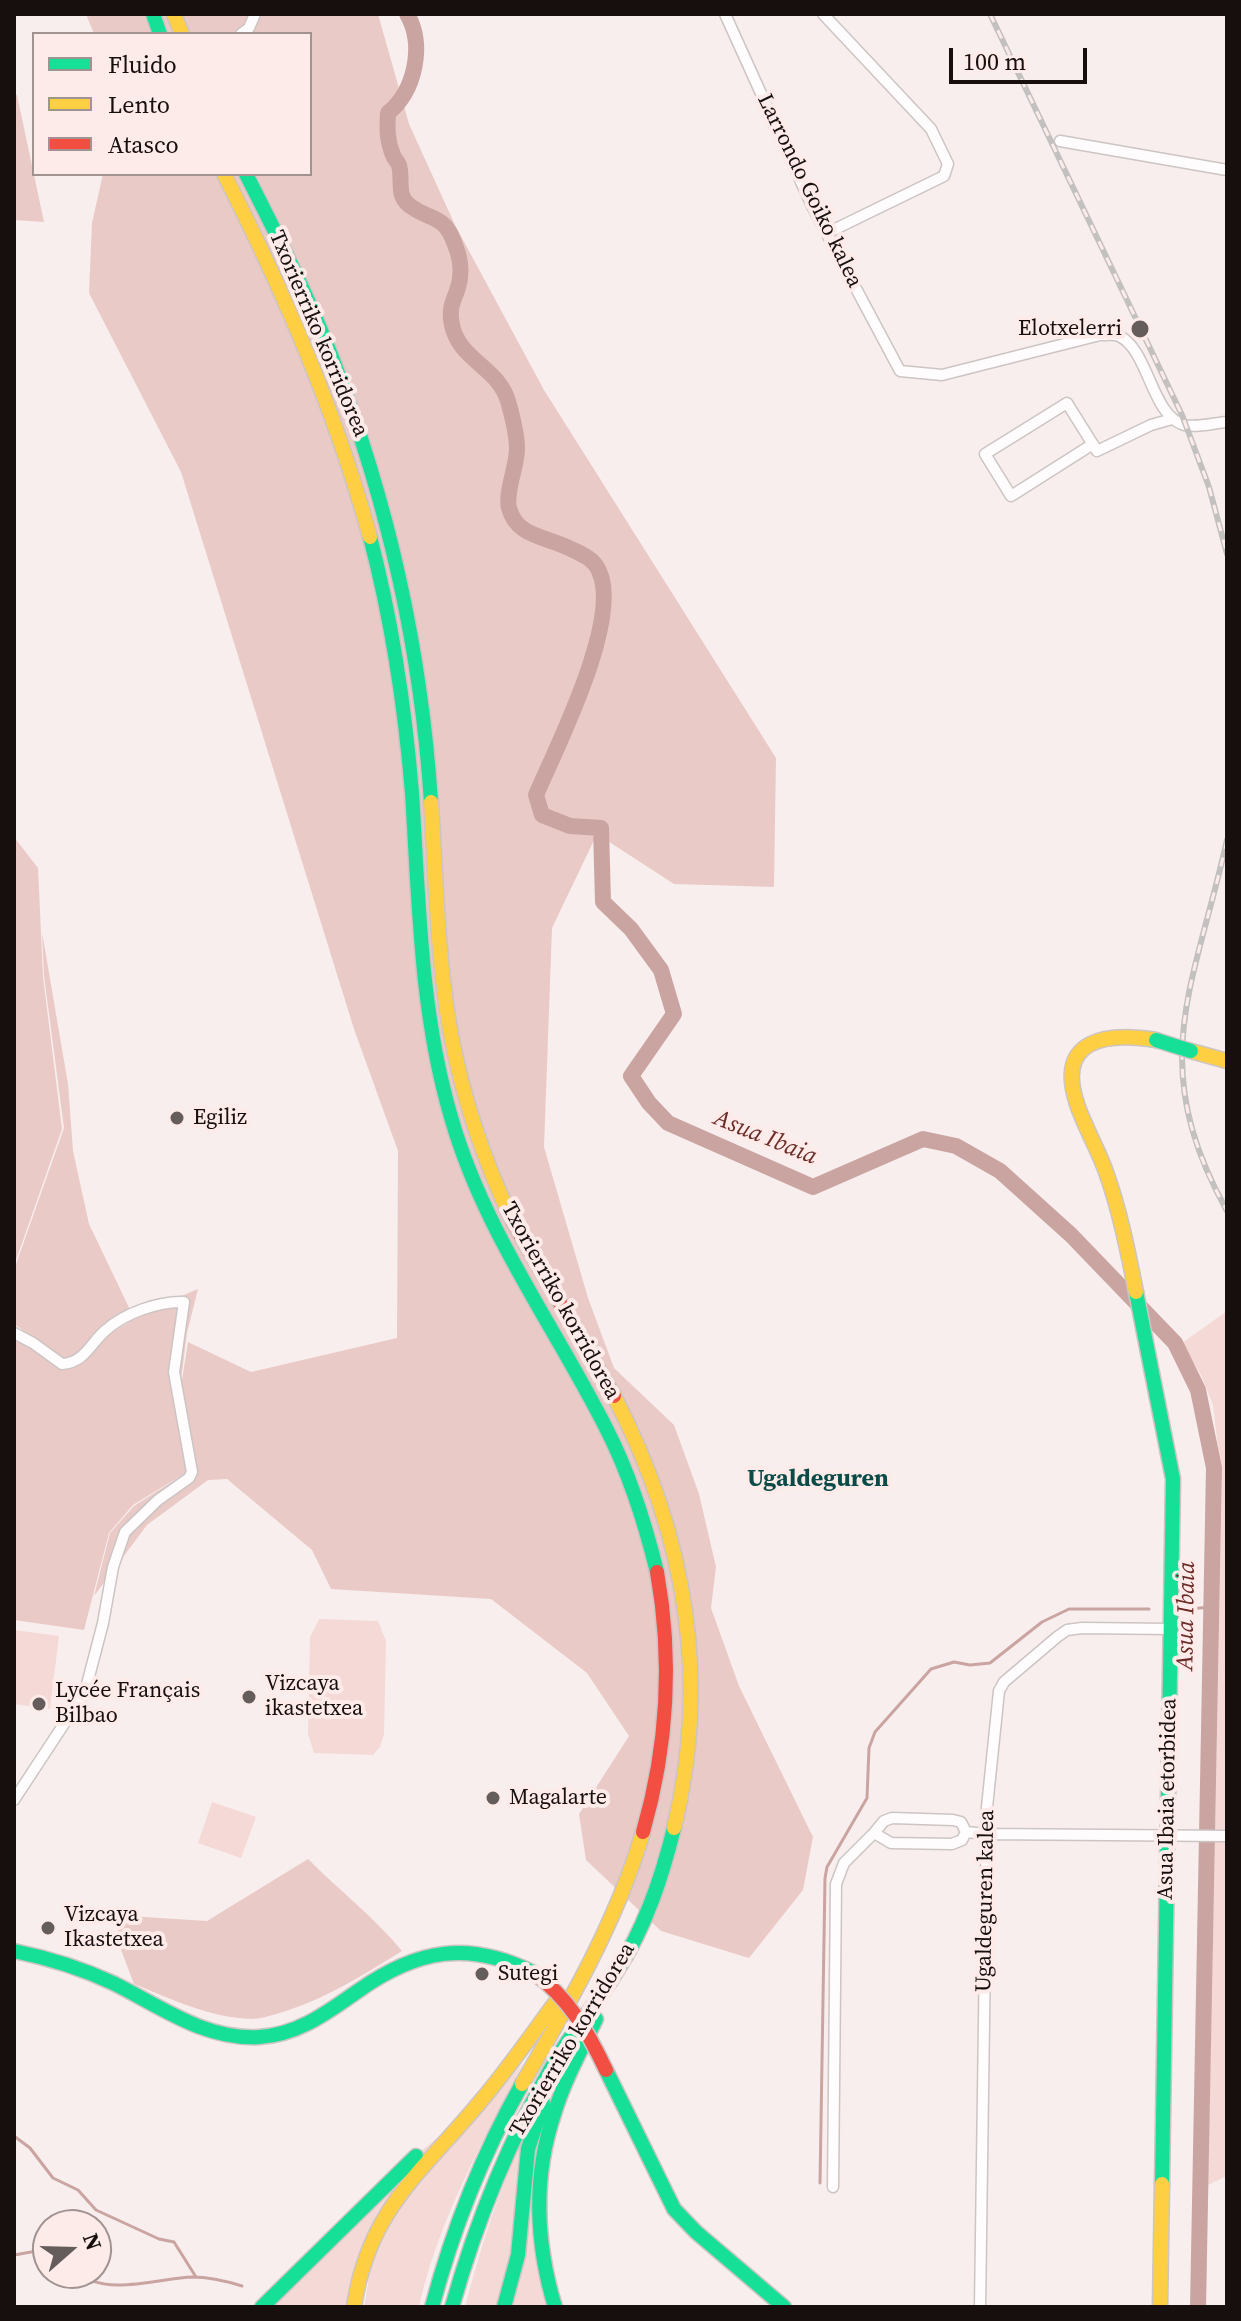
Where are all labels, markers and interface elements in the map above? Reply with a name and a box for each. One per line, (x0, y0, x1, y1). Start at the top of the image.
legend (32, 32, 312, 176)
scale bar (953, 32, 1091, 82)
text: 100 m (963, 45, 1026, 78)
text: Fluido (108, 48, 177, 81)
text: Lento (108, 88, 170, 121)
street label: Larrondo Goiko kalea (751, 90, 867, 292)
text: Atasco (108, 128, 179, 161)
street label: Txorierriko korridorea (263, 227, 373, 441)
place label: Elotxelerri (1018, 316, 1122, 342)
marker: Elotxelerri (1129, 318, 1151, 340)
water label: Asua Ibaia (709, 1104, 821, 1172)
place label: Egiliz (193, 1105, 247, 1131)
marker: Egiliz (168, 1109, 186, 1127)
street label: Txorierriko korridorea (495, 1198, 625, 1404)
district label: Ugaldeguren (747, 1466, 889, 1494)
water label: Asua Ibaia (1172, 1561, 1202, 1671)
place label: Vizcaya ikastetxea (265, 1671, 363, 1722)
place label: Lycée Français Bilbao (55, 1678, 200, 1730)
marker: Vizcaya ikastetxea (240, 1688, 258, 1706)
marker: Lycée Français Bilbao (30, 1695, 48, 1713)
street label: Asua Ibaia etorbidea (1153, 1698, 1183, 1900)
place label: Magalarte (509, 1785, 607, 1811)
marker: Magalarte (484, 1789, 502, 1807)
street label: Ugaldeguren kalea (971, 1810, 1001, 1992)
place label: Vizcaya Ikastetxea (64, 1902, 164, 1954)
marker: Vizcaya Ikastetxea (39, 1919, 57, 1937)
street label: Txorierriko korridorea (505, 1938, 641, 2142)
place label: Sutegi (498, 1961, 558, 1987)
marker: Sutegi (473, 1965, 491, 1983)
north arrow (32, 2209, 112, 2289)
text: N (76, 2229, 110, 2254)

